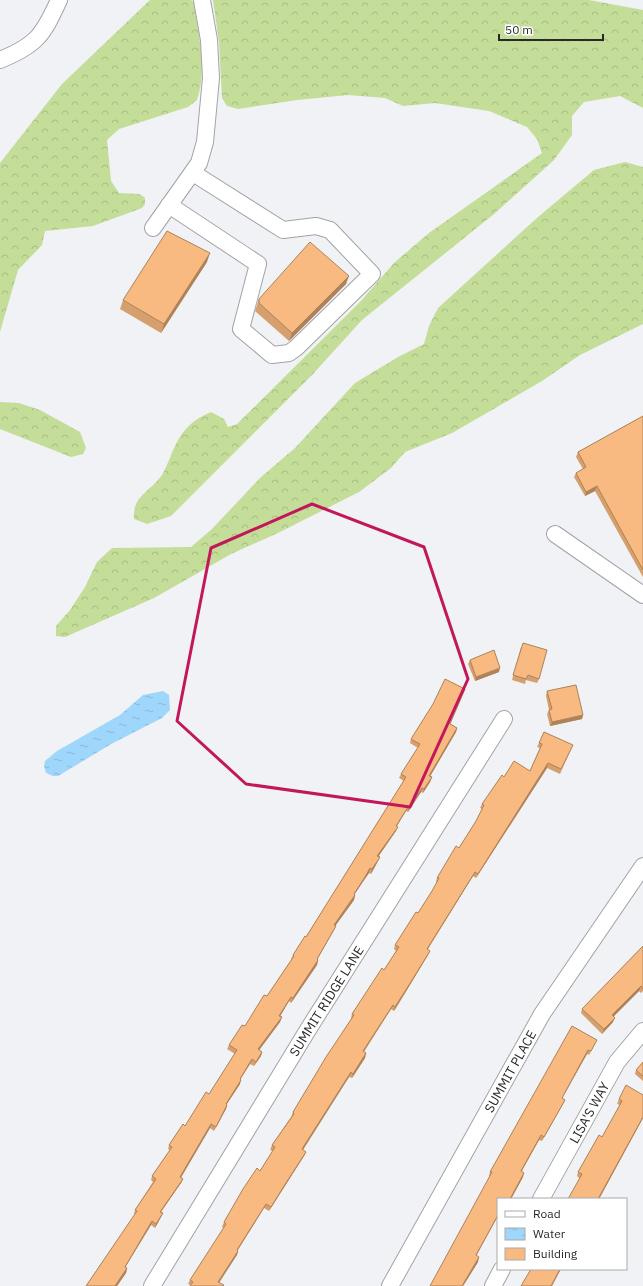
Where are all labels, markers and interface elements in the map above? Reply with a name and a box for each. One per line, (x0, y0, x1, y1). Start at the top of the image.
scale bar (499, 16, 603, 42)
text: 50 m (505, 22, 533, 37)
street label: SUMMIT RIDGE LANE (285, 943, 367, 1059)
street label: SUMMIT PLACE (480, 1027, 540, 1115)
street label: LISA'S WAY (565, 1078, 613, 1146)
legend (497, 1198, 627, 1270)
text: Road (533, 1206, 561, 1221)
text: Water (533, 1226, 566, 1241)
text: Building (533, 1246, 578, 1261)

